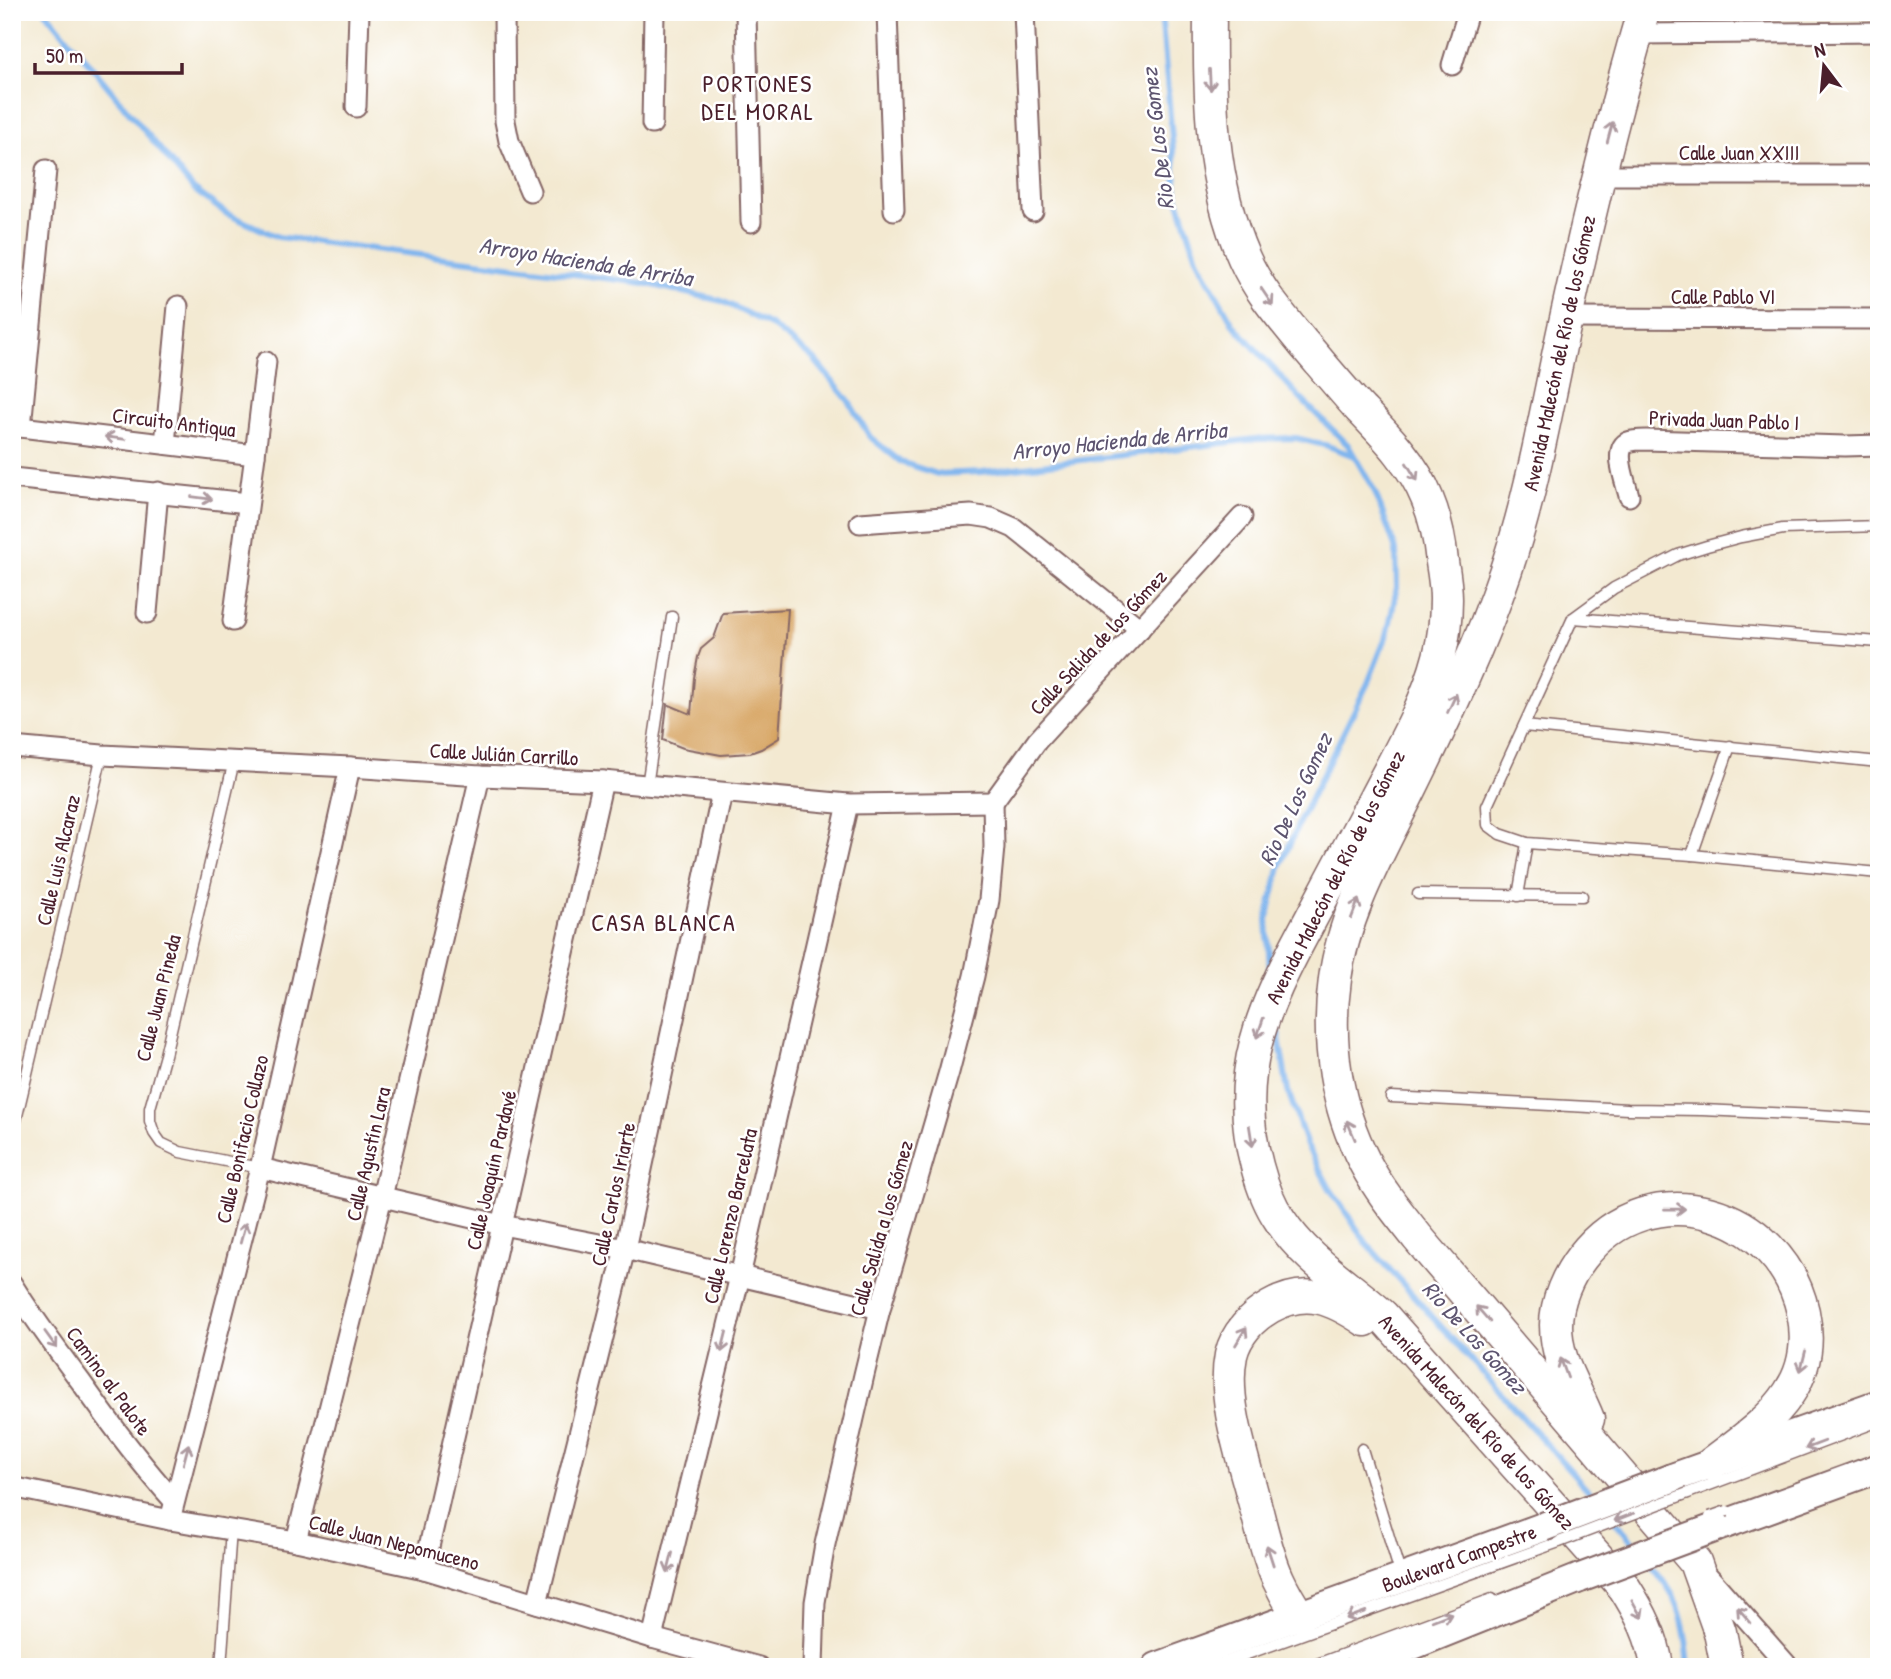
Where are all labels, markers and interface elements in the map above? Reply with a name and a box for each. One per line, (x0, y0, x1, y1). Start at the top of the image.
scale bar (35, 32, 182, 76)
north arrow (1790, 32, 1860, 102)
text: N (1811, 36, 1828, 64)
text: 50 m (46, 41, 83, 70)
water label: Rio De Los Gomez (1133, 64, 1181, 212)
district label: PORTONES DEL MORAL (701, 67, 815, 127)
one-way arrow (1203, 69, 1216, 92)
one-way arrow (1604, 121, 1617, 144)
street label: Calle Juan XXIII (1679, 138, 1799, 167)
street label: Avenida Malecón del Río de los Gómez (1516, 213, 1602, 493)
water label: Arroyo Hacienda de Arriba (477, 229, 697, 294)
street label: Calle Pablo VI (1671, 282, 1775, 311)
one-way arrow (1260, 287, 1274, 306)
street label: Circuito Antiqua (111, 400, 237, 444)
street label: Privada Juan Pablo I (1648, 403, 1800, 437)
water label: Arroyo Hacienda de Arriba (1010, 413, 1230, 468)
one-way arrow (104, 432, 127, 445)
one-way arrow (1406, 461, 1420, 481)
one-way arrow (190, 491, 213, 504)
street label: Calle Salida de los Gómez (1023, 563, 1173, 721)
one-way arrow (1446, 693, 1459, 714)
water label: Rio De Los Gomez (1251, 726, 1340, 870)
street label: Calle Julián Carrillo (429, 736, 579, 772)
street label: Avenida Malecón del Río de los Gómez (1258, 745, 1412, 1009)
street label: Calle Luis Alcaraz (29, 792, 87, 928)
one-way arrow (1349, 898, 1362, 920)
district label: CASA BLANCA (591, 906, 737, 938)
street label: Calle Juan Pineda (128, 932, 188, 1064)
one-way arrow (1253, 1016, 1265, 1038)
street label: Calle Bonifacio Collazo (209, 1052, 275, 1226)
street label: Calle Agustín Lara (338, 1084, 398, 1224)
street label: Calle Joaquín Pardavé (459, 1087, 523, 1253)
street label: Calle Carlos Iriarte (584, 1119, 642, 1269)
one-way arrow (1344, 1120, 1357, 1142)
one-way arrow (1245, 1124, 1258, 1147)
street label: Calle Lorenzo Barcelata (696, 1125, 764, 1307)
street label: Calle Salida a los Gómez (842, 1137, 920, 1319)
one-way arrow (1663, 1202, 1686, 1215)
one-way arrow (237, 1222, 250, 1245)
water label: Rio De Los Gomez (1416, 1274, 1536, 1402)
one-way arrow (1475, 1305, 1491, 1323)
street label: Avenida Malecón del Río de los Gómez (1372, 1308, 1582, 1536)
street label: Camino al Palote (60, 1321, 158, 1441)
one-way arrow (1234, 1326, 1248, 1346)
one-way arrow (717, 1330, 730, 1353)
one-way arrow (43, 1331, 58, 1349)
one-way arrow (1796, 1349, 1809, 1371)
one-way arrow (1557, 1358, 1569, 1380)
one-way arrow (1804, 1440, 1826, 1453)
one-way arrow (180, 1443, 193, 1465)
street label: Calle Juan Nepomuceno (306, 1507, 482, 1577)
one-way arrow (1614, 1512, 1636, 1524)
street label: Boulevard Campestre (1378, 1517, 1540, 1599)
one-way arrow (1262, 1545, 1275, 1567)
one-way arrow (663, 1551, 676, 1574)
one-way arrow (1631, 1598, 1644, 1619)
one-way arrow (1736, 1607, 1752, 1625)
one-way arrow (1346, 1609, 1368, 1622)
one-way arrow (1430, 1610, 1452, 1623)

